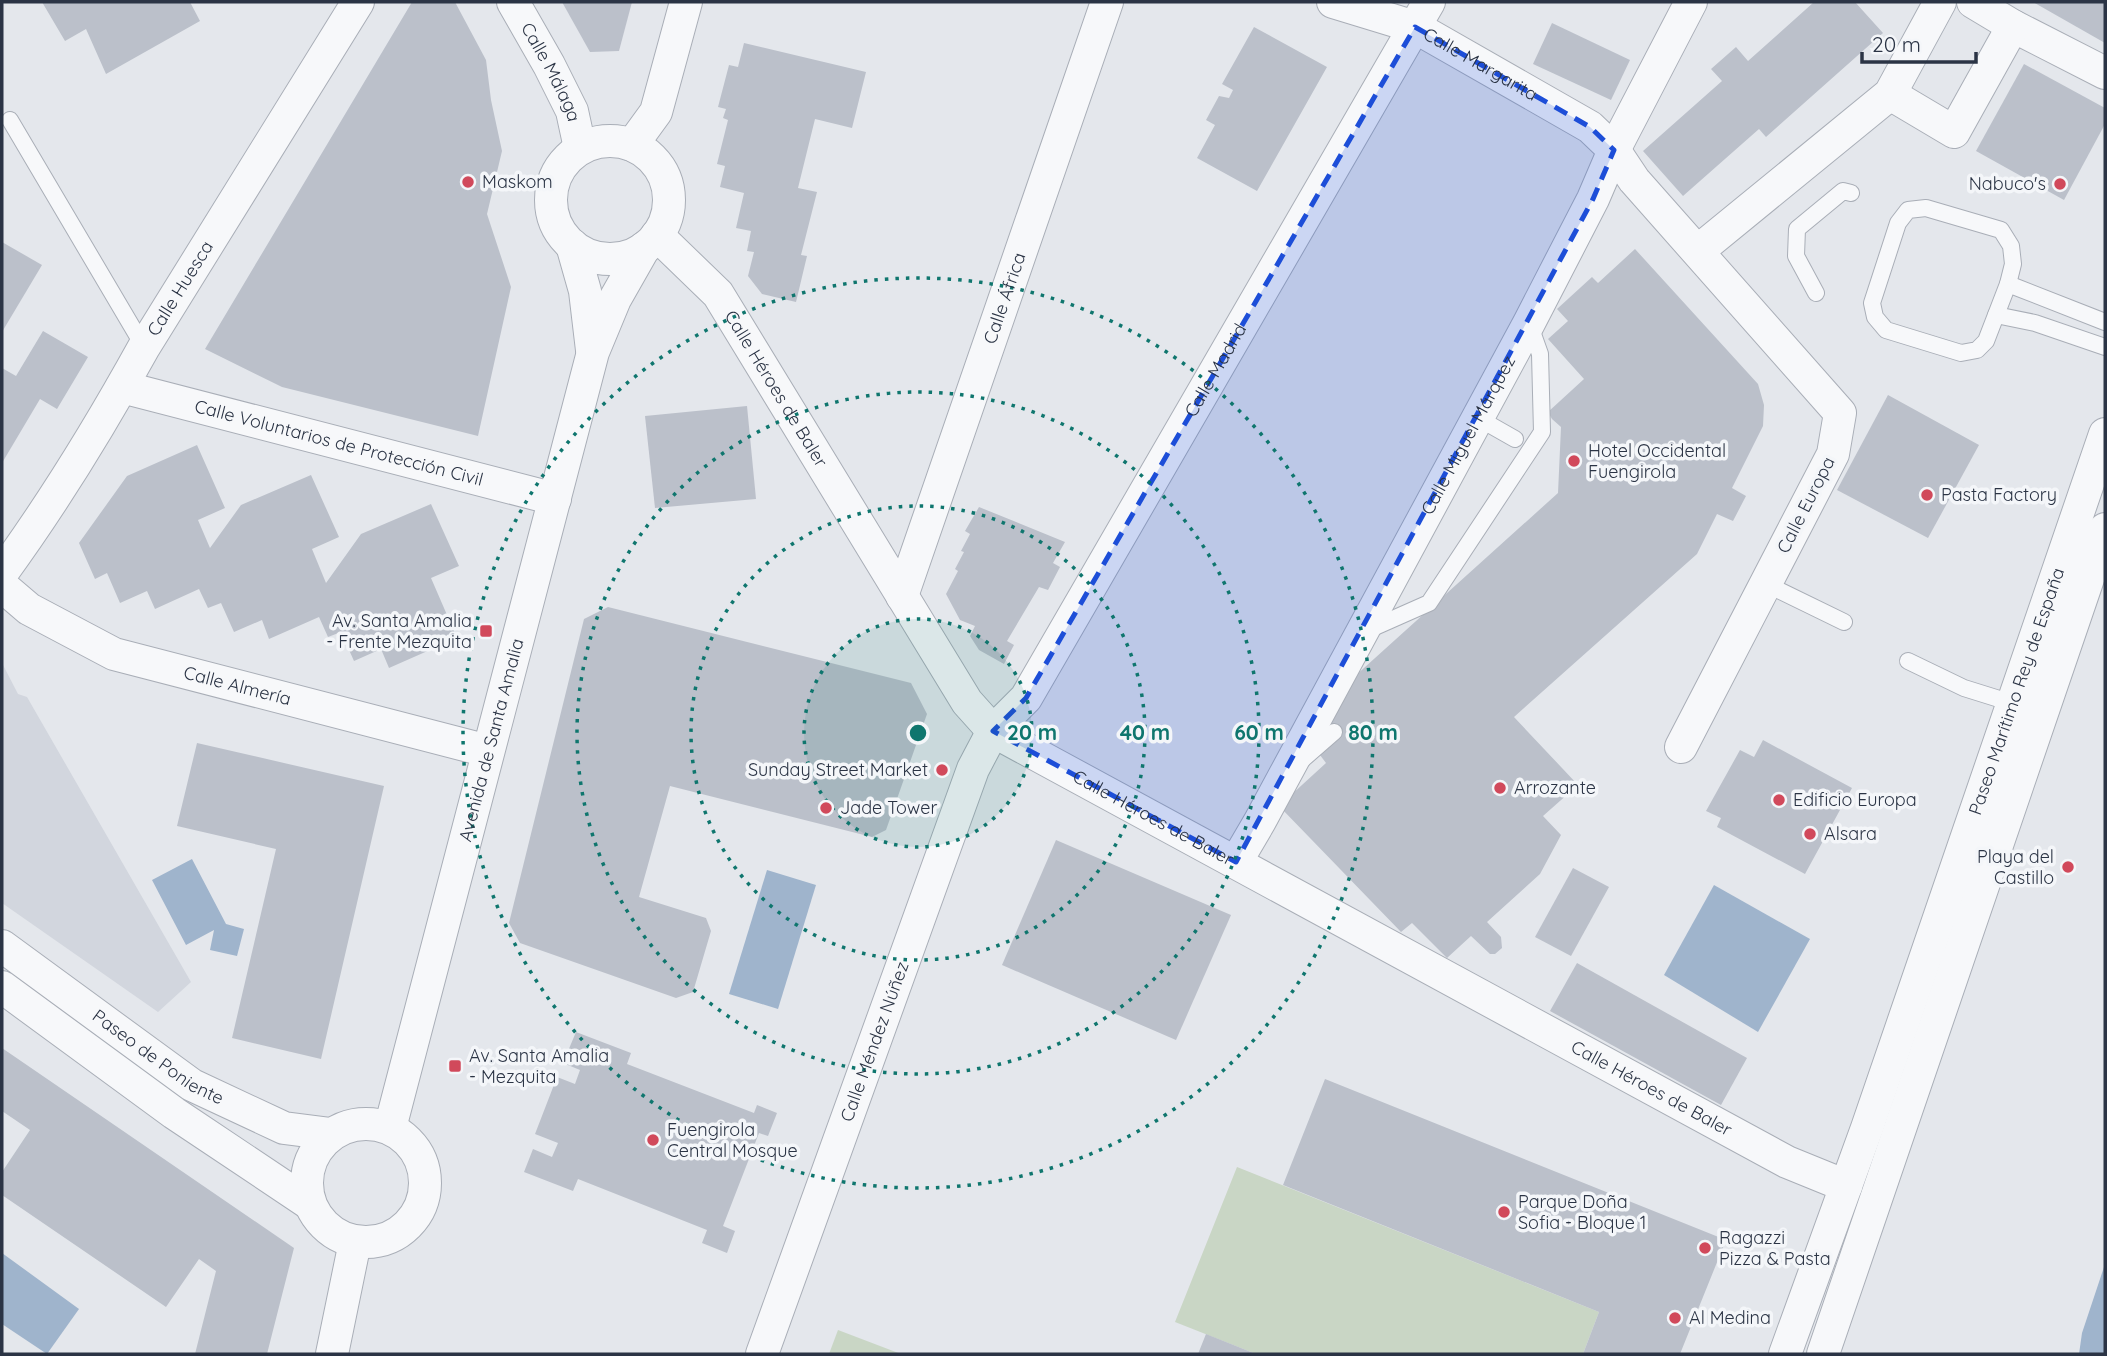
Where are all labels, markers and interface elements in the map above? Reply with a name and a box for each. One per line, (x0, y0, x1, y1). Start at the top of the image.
street label: Calle Málaga (516, 18, 586, 124)
scale bar (1862, 21, 1976, 65)
street label: Calle Margarita (1419, 22, 1542, 106)
text: 20 m (1872, 31, 1921, 57)
place label: Maskom (482, 170, 553, 193)
place label: Nabuco's (1969, 172, 2046, 195)
marker: Maskom (460, 174, 476, 190)
marker: Nabuco's (2052, 176, 2068, 192)
street label: Calle Huesca (142, 236, 218, 340)
street label: Calle África (978, 249, 1031, 347)
street label: Calle Héroes de Baler (720, 306, 833, 471)
street label: Calle Madrid (1179, 319, 1251, 421)
street label: Calle Miguel Márquez (1416, 351, 1520, 519)
street label: Calle Voluntarios de Protección Civil (192, 394, 486, 491)
place label: Hotel Occidental Fuengirola (1588, 439, 1726, 483)
marker: Hotel Occidental Fuengirola (1566, 453, 1582, 469)
street label: Calle Europa (1771, 453, 1840, 557)
place label: Pasta Factory (1941, 483, 2057, 506)
marker: Pasta Factory (1919, 487, 1935, 503)
street label: Paseo Marítimo Rey de España (1963, 565, 2069, 818)
place label: Av. Santa Amalia - Frente Mezquita (326, 609, 472, 653)
marker: Av. Santa Amalia - Frente Mezquita (478, 623, 494, 639)
street label: Avenida de Santa Amalia (453, 636, 529, 844)
street label: Calle Almería (181, 661, 294, 710)
text: 20 m (1007, 719, 1057, 745)
text: 40 m (1120, 719, 1170, 745)
text: 60 m (1234, 719, 1284, 745)
text: 80 m (1348, 719, 1398, 745)
centre of rings (906, 721, 930, 745)
place label: Sunday Street Market (748, 758, 928, 781)
marker: Sunday Street Market (934, 762, 950, 778)
street label: Calle Héroes de Baler (1069, 765, 1238, 870)
place label: Arrozante (1514, 776, 1596, 799)
marker: Arrozante (1492, 780, 1508, 796)
place label: Edificio Europa (1793, 788, 1917, 811)
marker: Edificio Europa (1771, 792, 1787, 808)
place label: Jade Tower (840, 796, 937, 819)
marker: Jade Tower (818, 800, 834, 816)
place label: Alsara (1824, 822, 1877, 845)
marker: Alsara (1802, 826, 1818, 842)
place label: Playa del Castillo (1977, 845, 2054, 889)
marker: Playa del Castillo (2060, 859, 2076, 875)
street label: Calle Méndez Núñez (835, 958, 914, 1125)
street label: Paseo de Poniente (88, 1004, 228, 1109)
street label: Calle Héroes de Baler (1567, 1035, 1736, 1141)
place label: Av. Santa Amalia - Mezquita (469, 1044, 609, 1088)
marker: Av. Santa Amalia - Mezquita (447, 1058, 463, 1074)
place label: Fuengirola Central Mosque (667, 1118, 798, 1162)
marker: Fuengirola Central Mosque (645, 1132, 661, 1148)
place label: Parque Doña Sofia - Bloque 1 (1518, 1190, 1646, 1234)
marker: Parque Doña Sofia - Bloque 1 (1496, 1204, 1512, 1220)
place label: Ragazzi Pizza & Pasta (1719, 1226, 1831, 1270)
marker: Ragazzi Pizza & Pasta (1697, 1240, 1713, 1256)
place label: Al Medina (1689, 1306, 1771, 1329)
marker: Al Medina (1667, 1310, 1683, 1326)

